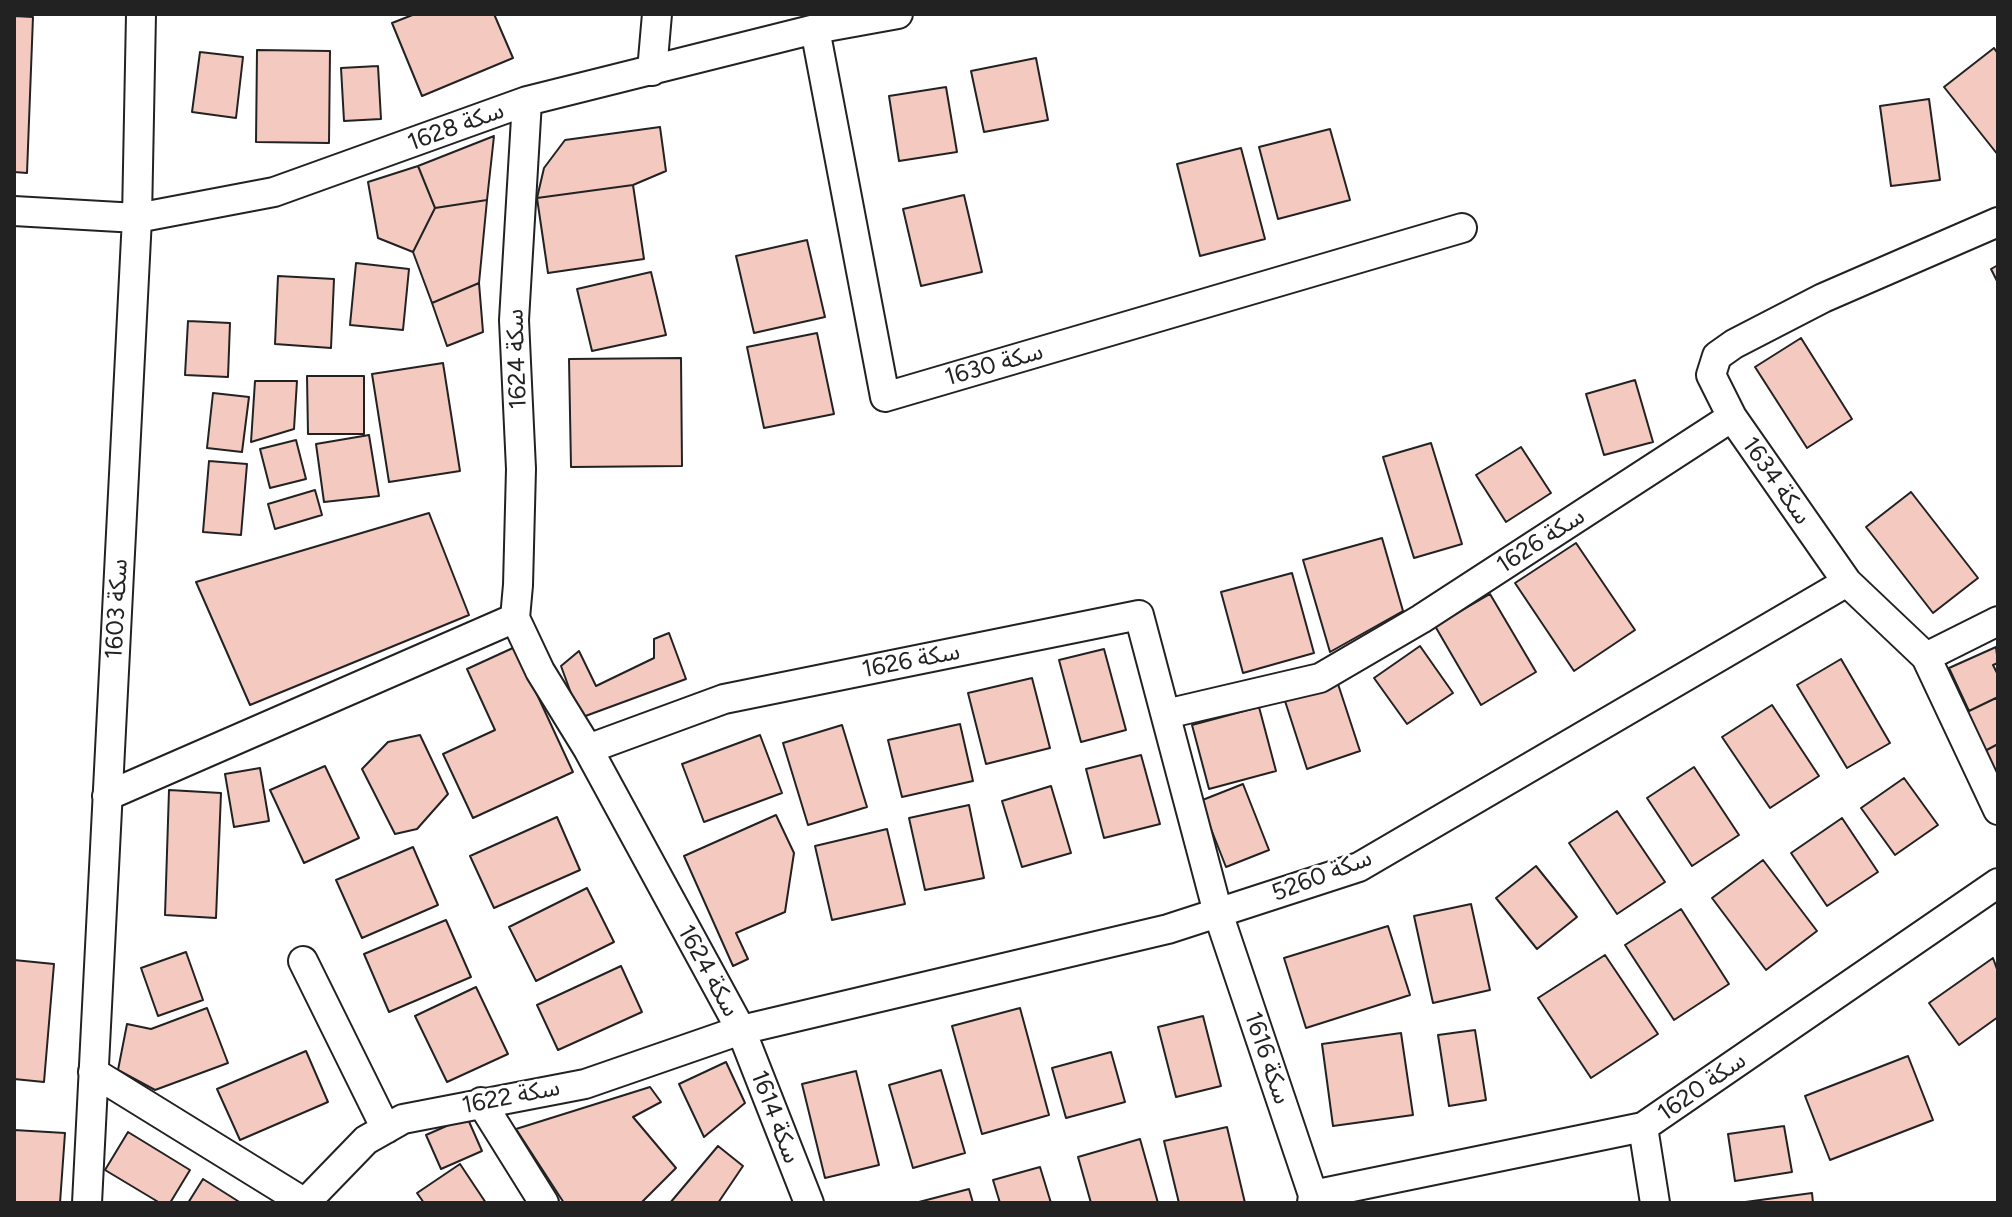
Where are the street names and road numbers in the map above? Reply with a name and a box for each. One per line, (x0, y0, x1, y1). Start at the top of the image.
street label: سكة 1628 (404, 96, 508, 158)
street label: سكة 1624 (501, 308, 533, 410)
street label: سكة 1630 (942, 337, 1046, 393)
street label: سكة 1634 (1736, 432, 1816, 530)
street label: سكة 1626 (1492, 502, 1590, 580)
street label: سكة 1603 (100, 558, 134, 660)
street label: سكة 1626 (860, 637, 962, 685)
street label: سكة 5260 (1268, 844, 1376, 908)
street label: سكة 1624 (671, 920, 745, 1022)
street label: سكة 1616 (1238, 1008, 1296, 1108)
street label: سكة 1620 (1652, 1046, 1752, 1128)
street label: سكة 1614 (744, 1067, 806, 1167)
street label: سكة 1622 (460, 1073, 562, 1121)

